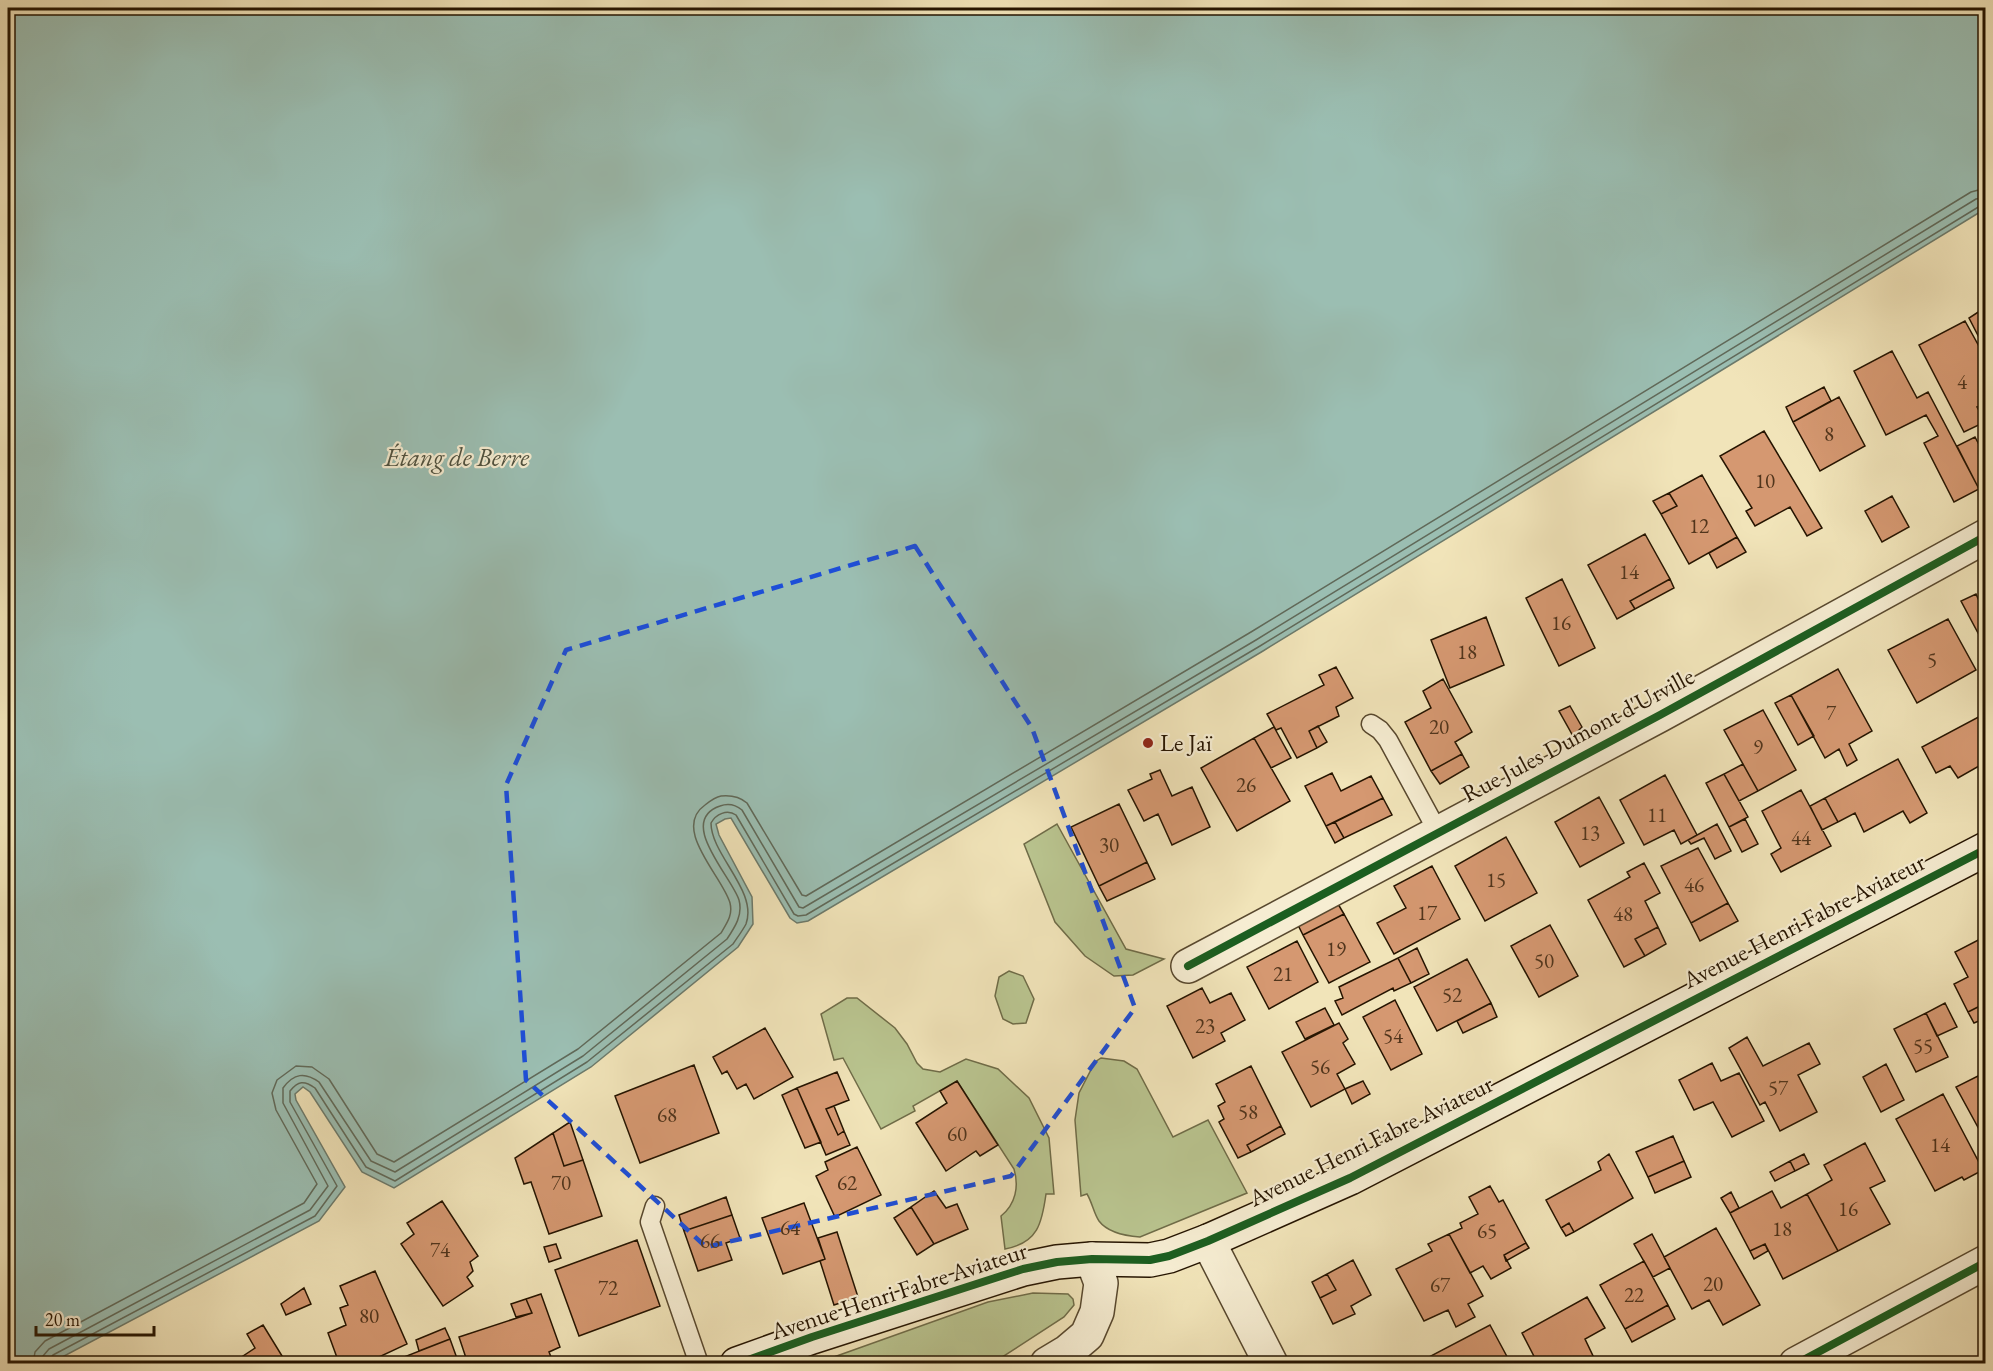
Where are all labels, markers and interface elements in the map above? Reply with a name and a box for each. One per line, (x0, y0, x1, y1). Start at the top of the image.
house number: 4 (1957, 368, 1968, 395)
house number: 8 (1824, 420, 1834, 447)
water label: Étang de Berre (384, 440, 530, 474)
house number: 10 (1755, 467, 1775, 494)
house number: 12 (1689, 512, 1709, 539)
house number: 14 (1619, 558, 1640, 585)
house number: 16 (1551, 609, 1571, 636)
house number: 18 (1457, 638, 1477, 665)
house number: 5 (1927, 646, 1937, 673)
street label: Rue Jules Dumont d'Urville (1456, 660, 1699, 809)
house number: 7 (1826, 699, 1837, 726)
house number: 20 (1429, 713, 1449, 740)
place label: Le Jaï (1160, 727, 1213, 758)
house number: 9 (1753, 733, 1763, 760)
marker: Le Jaï (1141, 736, 1155, 750)
house number: 26 (1236, 771, 1256, 798)
house number: 11 (1647, 801, 1667, 828)
house number: 13 (1580, 819, 1600, 846)
house number: 44 (1791, 824, 1812, 851)
house number: 30 (1099, 831, 1119, 858)
street label: Avenue Henri Fabre Aviateur (1676, 846, 1930, 996)
house number: 15 (1486, 866, 1506, 893)
house number: 46 (1684, 871, 1704, 898)
house number: 17 (1417, 899, 1438, 926)
house number: 48 (1613, 900, 1633, 927)
house number: 19 (1326, 935, 1346, 962)
house number: 50 (1534, 947, 1554, 974)
house number: 21 (1273, 960, 1293, 987)
house number: 52 (1442, 981, 1462, 1008)
house number: 23 (1195, 1012, 1215, 1039)
house number: 54 (1383, 1022, 1404, 1049)
house number: 55 (1913, 1032, 1933, 1059)
house number: 56 (1310, 1053, 1330, 1080)
street label: Avenue Henri Fabre Aviateur (1243, 1068, 1498, 1214)
house number: 57 (1768, 1074, 1789, 1101)
house number: 58 (1238, 1098, 1258, 1125)
house number: 68 (657, 1101, 677, 1128)
house number: 60 (947, 1120, 967, 1147)
house number: 14 (1930, 1131, 1951, 1158)
house number: 70 (551, 1169, 571, 1196)
house number: 62 (837, 1169, 857, 1196)
house number: 16 (1838, 1195, 1858, 1222)
house number: 64 (780, 1214, 801, 1241)
house number: 18 (1772, 1215, 1792, 1242)
house number: 65 (1477, 1217, 1497, 1244)
house number: 66 (700, 1227, 720, 1254)
street label: Avenue Henri Fabre Aviateur (766, 1234, 1031, 1347)
house number: 74 (430, 1236, 451, 1263)
house number: 20 (1703, 1270, 1723, 1297)
house number: 67 (1430, 1271, 1451, 1298)
house number: 72 (598, 1274, 618, 1301)
house number: 22 (1624, 1281, 1644, 1308)
scale bar (36, 1299, 154, 1337)
house number: 80 (359, 1302, 379, 1329)
text: 20 m (45, 1308, 80, 1331)

